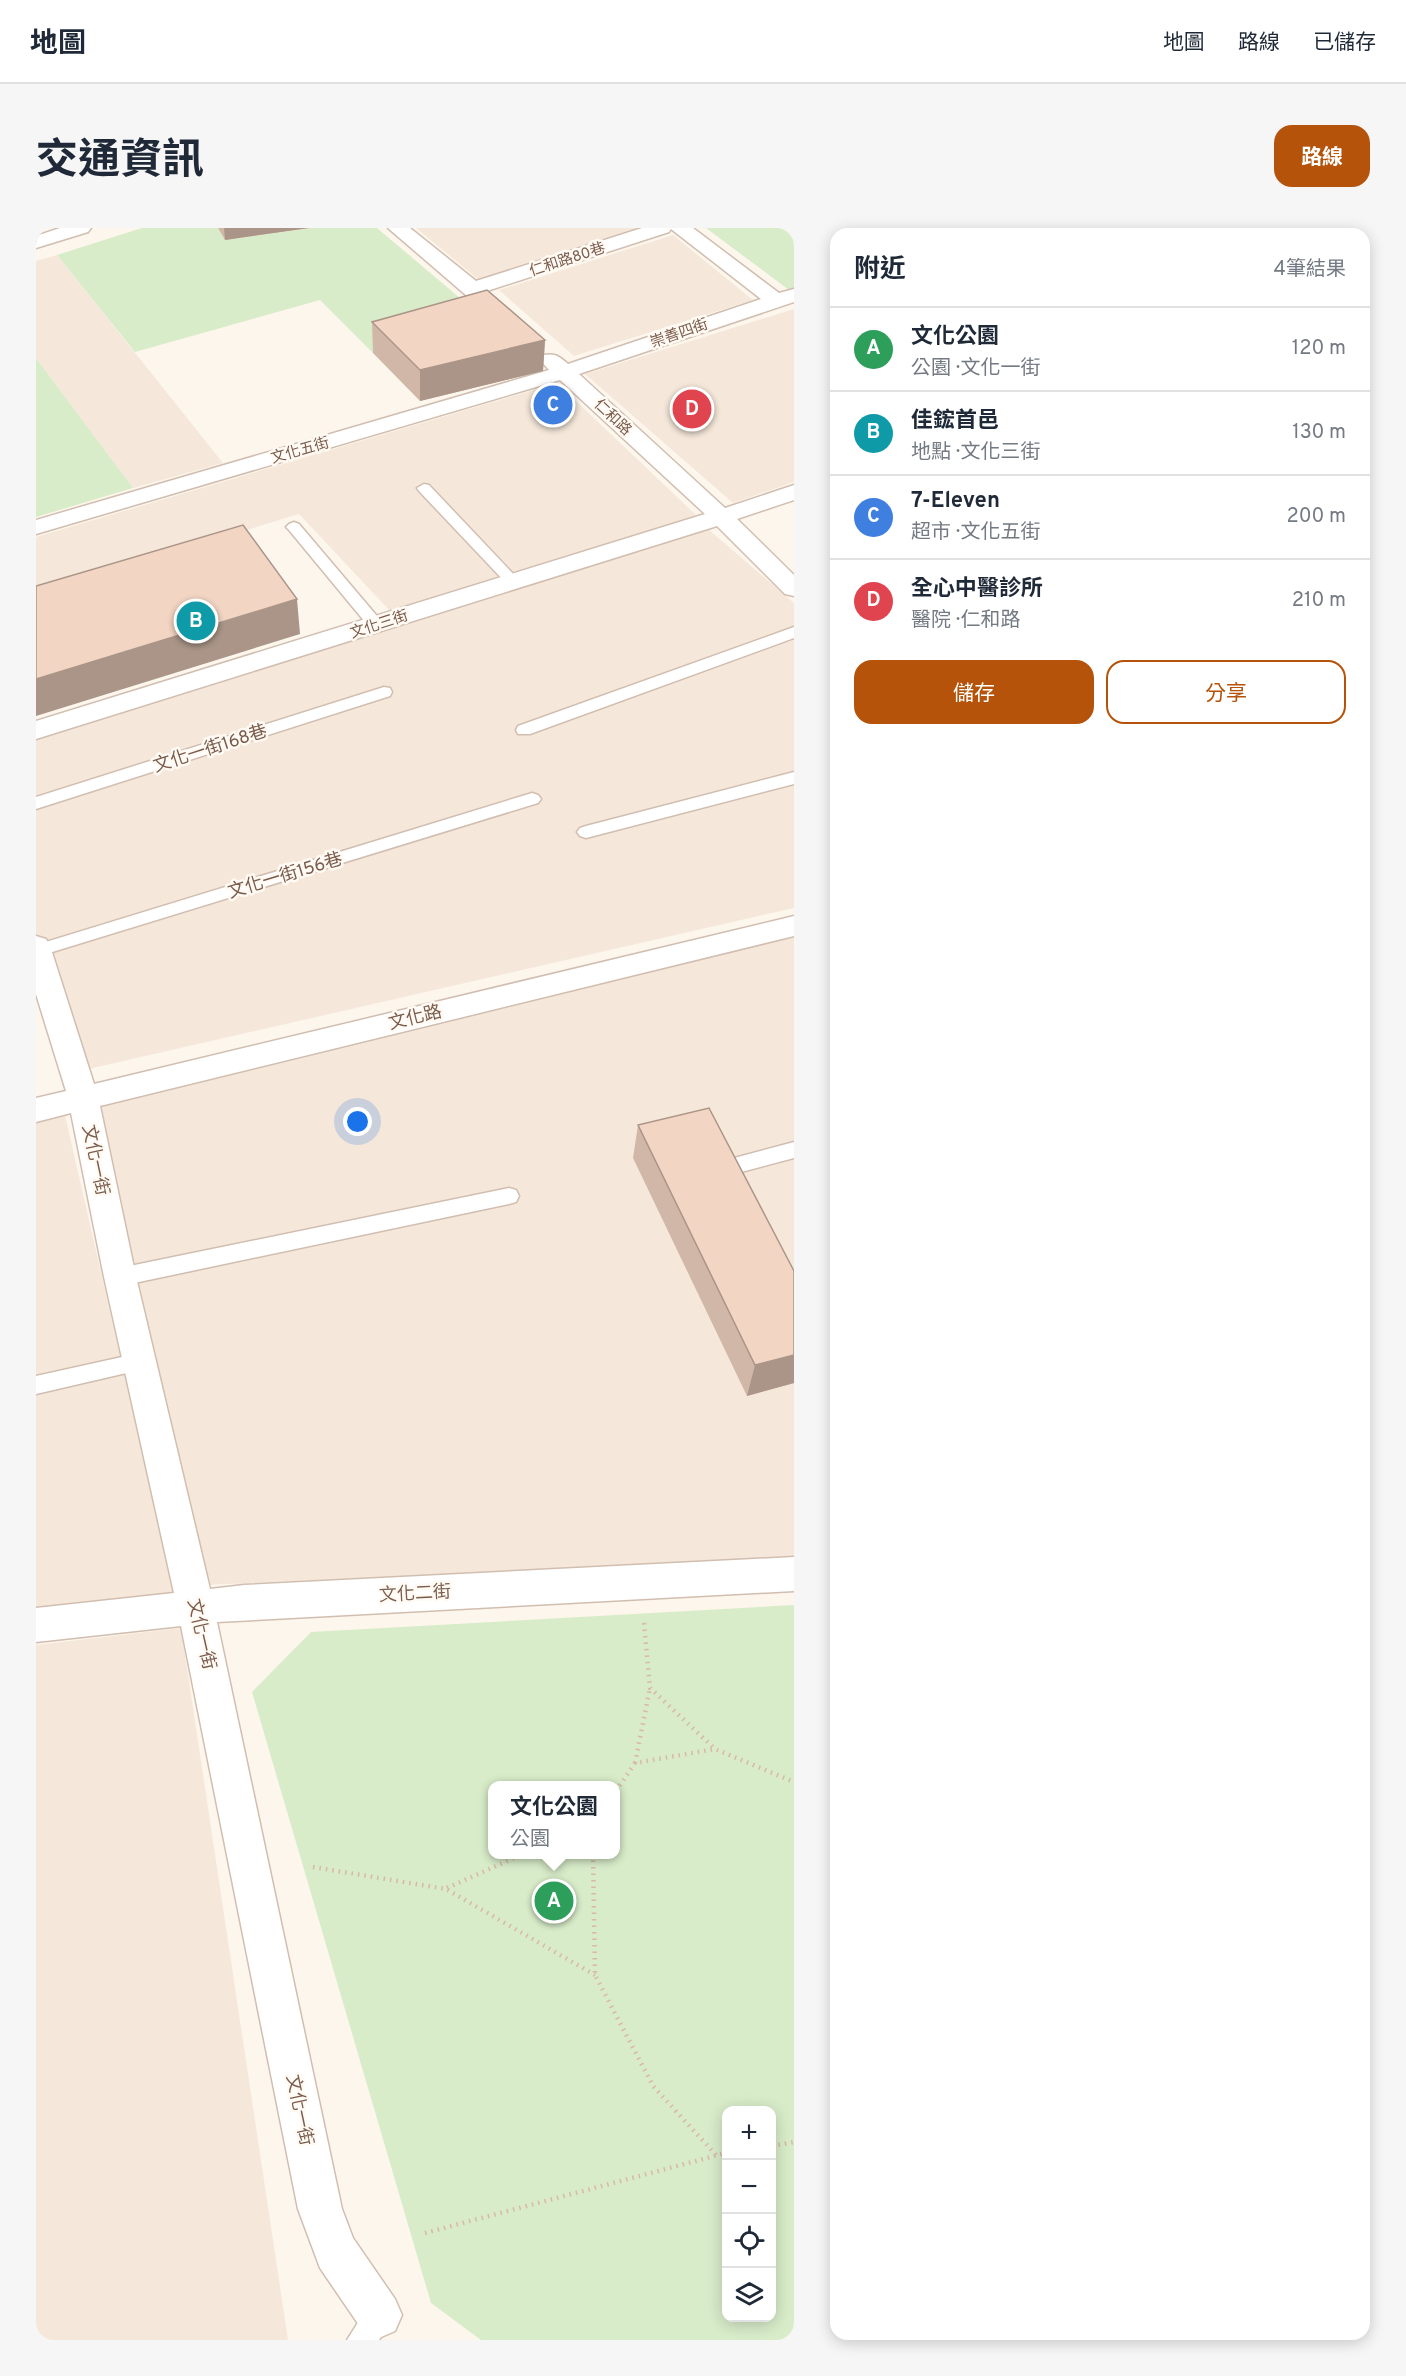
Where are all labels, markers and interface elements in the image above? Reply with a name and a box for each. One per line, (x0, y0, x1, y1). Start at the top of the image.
text: 地圖 (30, 27, 86, 63)
text: 地圖 (1163, 30, 1205, 57)
text: 路線 (1238, 30, 1280, 57)
text: 已儲存 (1313, 30, 1376, 57)
button: 路線 (1274, 125, 1370, 187)
text: 交通資訊 (36, 136, 204, 189)
street label: 仁和路80巷 (527, 239, 608, 282)
text: 附近 (854, 254, 906, 287)
text: 4筆結果 (1274, 257, 1346, 283)
street label: 崇善四街 (648, 316, 711, 353)
text: 文化公園 (911, 324, 999, 351)
text: A (866, 336, 881, 362)
text: 120 m (1292, 336, 1346, 362)
text: 公園 · 文化一街 (911, 356, 1040, 382)
pin: C (534, 382, 572, 428)
pin: D (672, 386, 712, 432)
street label: 仁和路 (589, 396, 635, 440)
text: 佳鋐首邑 (911, 408, 999, 435)
text: B (867, 420, 880, 446)
text: 130 m (1292, 420, 1346, 446)
street label: 文化五街 (269, 433, 332, 469)
text: 地點 · 文化三街 (911, 440, 1040, 466)
text: 7-Eleven (911, 488, 1000, 515)
text: C (867, 504, 880, 530)
text: 200 m (1287, 504, 1346, 530)
text: 超市 · 文化五街 (911, 520, 1040, 546)
text: 全心中醫診所 (911, 576, 1043, 603)
text: D (866, 588, 881, 614)
text: 210 m (1292, 588, 1346, 614)
pin: B (176, 598, 216, 644)
street label: 文化三街 (348, 606, 411, 644)
text: 醫院 · 仁和路 (911, 608, 1020, 634)
button: 儲存 (854, 660, 1094, 724)
button: 分享 (1106, 660, 1346, 724)
street label: 文化一街168巷 (151, 720, 270, 779)
street label: 文化一街156巷 (225, 848, 346, 905)
street label: 文化路 (386, 1001, 444, 1036)
your location (343, 1107, 372, 1136)
street label: 文化一街 (76, 1123, 113, 1198)
street label: 文化二街 (379, 1581, 452, 1608)
street label: 文化一街 (181, 1597, 220, 1672)
popup (488, 1781, 620, 1859)
text: 文化公園 (510, 1795, 598, 1822)
text: 公園 (510, 1827, 550, 1853)
pin: A (534, 1878, 574, 1924)
street label: 文化一街 (280, 2073, 317, 2148)
map controls (722, 2106, 776, 2322)
button: + (722, 2106, 776, 2160)
button: − (722, 2160, 776, 2214)
button: locate (722, 2214, 776, 2268)
button: layers (722, 2268, 776, 2322)

